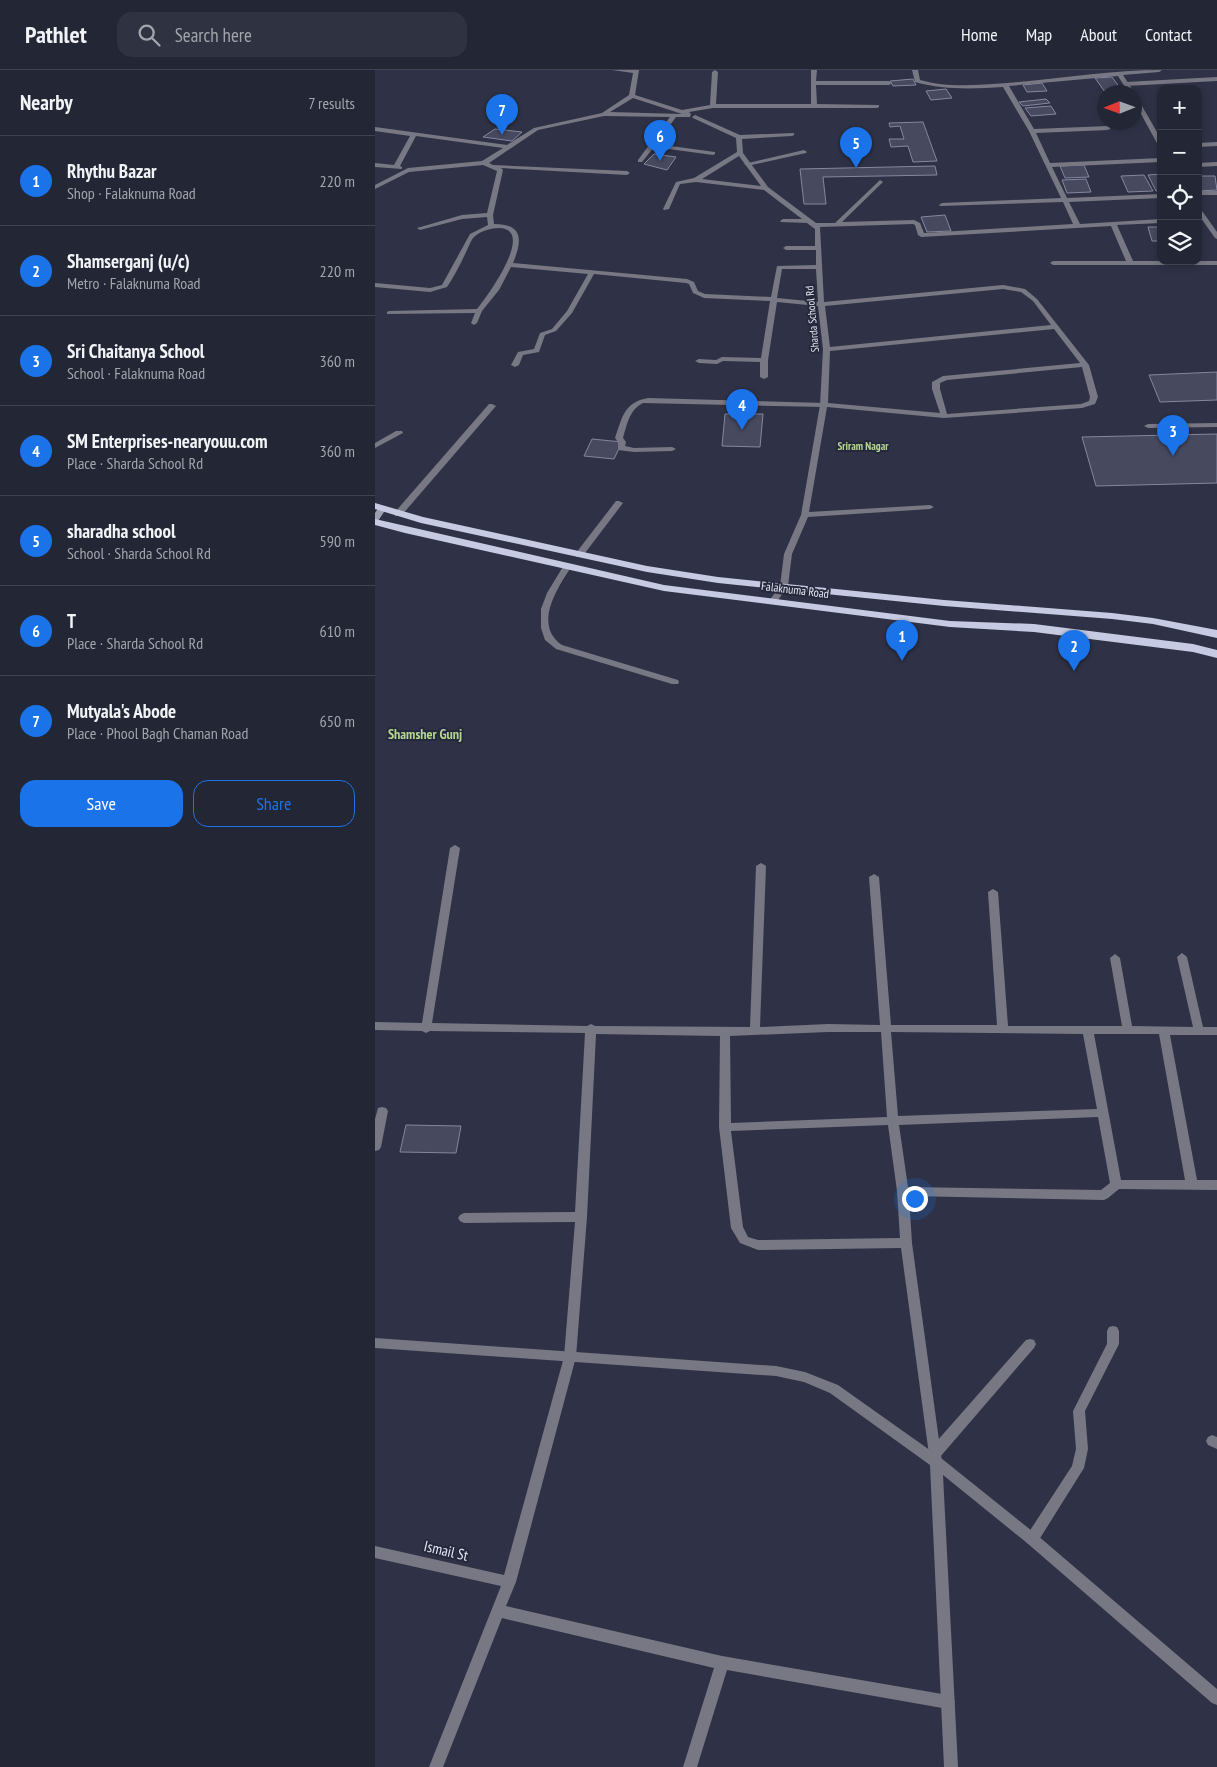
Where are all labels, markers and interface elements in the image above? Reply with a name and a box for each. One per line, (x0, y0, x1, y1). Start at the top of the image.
search box (117, 12, 467, 57)
text: Pathlet (25, 19, 87, 50)
icon: search (135, 21, 163, 49)
text: Search here (175, 23, 252, 47)
text: Home (961, 23, 998, 46)
text: Map (1026, 23, 1052, 46)
text: About (1080, 23, 1117, 46)
text: Contact (1145, 23, 1192, 46)
north arrow (1097, 85, 1142, 130)
map controls (1157, 85, 1202, 265)
button: + (1157, 85, 1202, 130)
text: Nearby (20, 89, 73, 116)
text: 7 results (308, 93, 355, 113)
pin: 7 (486, 94, 518, 135)
pin: 6 (644, 120, 676, 161)
pin: 5 (840, 127, 872, 168)
button: − (1157, 130, 1202, 175)
text: Rhythu Bazar (67, 159, 157, 183)
text: 1 (32, 171, 40, 191)
text: 220 m (320, 171, 355, 191)
button: locate (1157, 175, 1202, 220)
text: Shop · Falaknuma Road (67, 183, 196, 203)
button: layers (1157, 220, 1202, 265)
text: Shamserganj (u/c) (67, 249, 190, 273)
text: 2 (32, 261, 40, 281)
text: 220 m (320, 261, 355, 281)
text: Metro · Falaknuma Road (67, 273, 201, 293)
street label: Sharda School Rd (802, 285, 822, 353)
text: Sri Chaitanya School (67, 339, 204, 363)
text: 3 (32, 351, 40, 371)
text: 360 m (320, 351, 355, 371)
text: School · Falaknuma Road (67, 363, 205, 383)
pin: 4 (726, 389, 758, 430)
pin: 3 (1157, 415, 1189, 456)
text: SM Enterprises-nearyouu.com (67, 429, 268, 453)
district label: Sriram Nagar (838, 439, 889, 453)
text: 4 (32, 441, 40, 461)
text: 360 m (320, 441, 355, 461)
text: Place · Sharda School Rd (67, 453, 203, 473)
text: sharadha school (67, 519, 176, 543)
text: 5 (32, 531, 40, 551)
text: 590 m (320, 531, 355, 551)
text: School · Sharda School Rd (67, 543, 211, 563)
street label: Falaknuma Road (760, 578, 830, 601)
text: T (67, 609, 76, 633)
pin: 1 (886, 620, 918, 661)
text: 6 (32, 621, 40, 641)
text: 610 m (320, 621, 355, 641)
pin: 2 (1058, 630, 1090, 671)
text: Place · Sharda School Rd (67, 633, 203, 653)
text: Mutyala's Abode (67, 699, 176, 723)
text: 7 (32, 711, 40, 731)
text: 650 m (320, 711, 355, 731)
text: Place · Phool Bagh Chaman Road (67, 723, 248, 743)
district label: Shamsher Gunj (388, 725, 462, 743)
button: Save (20, 780, 183, 827)
button: Share (193, 780, 355, 827)
your location (902, 1186, 928, 1212)
street label: Ismail St (422, 1536, 470, 1565)

